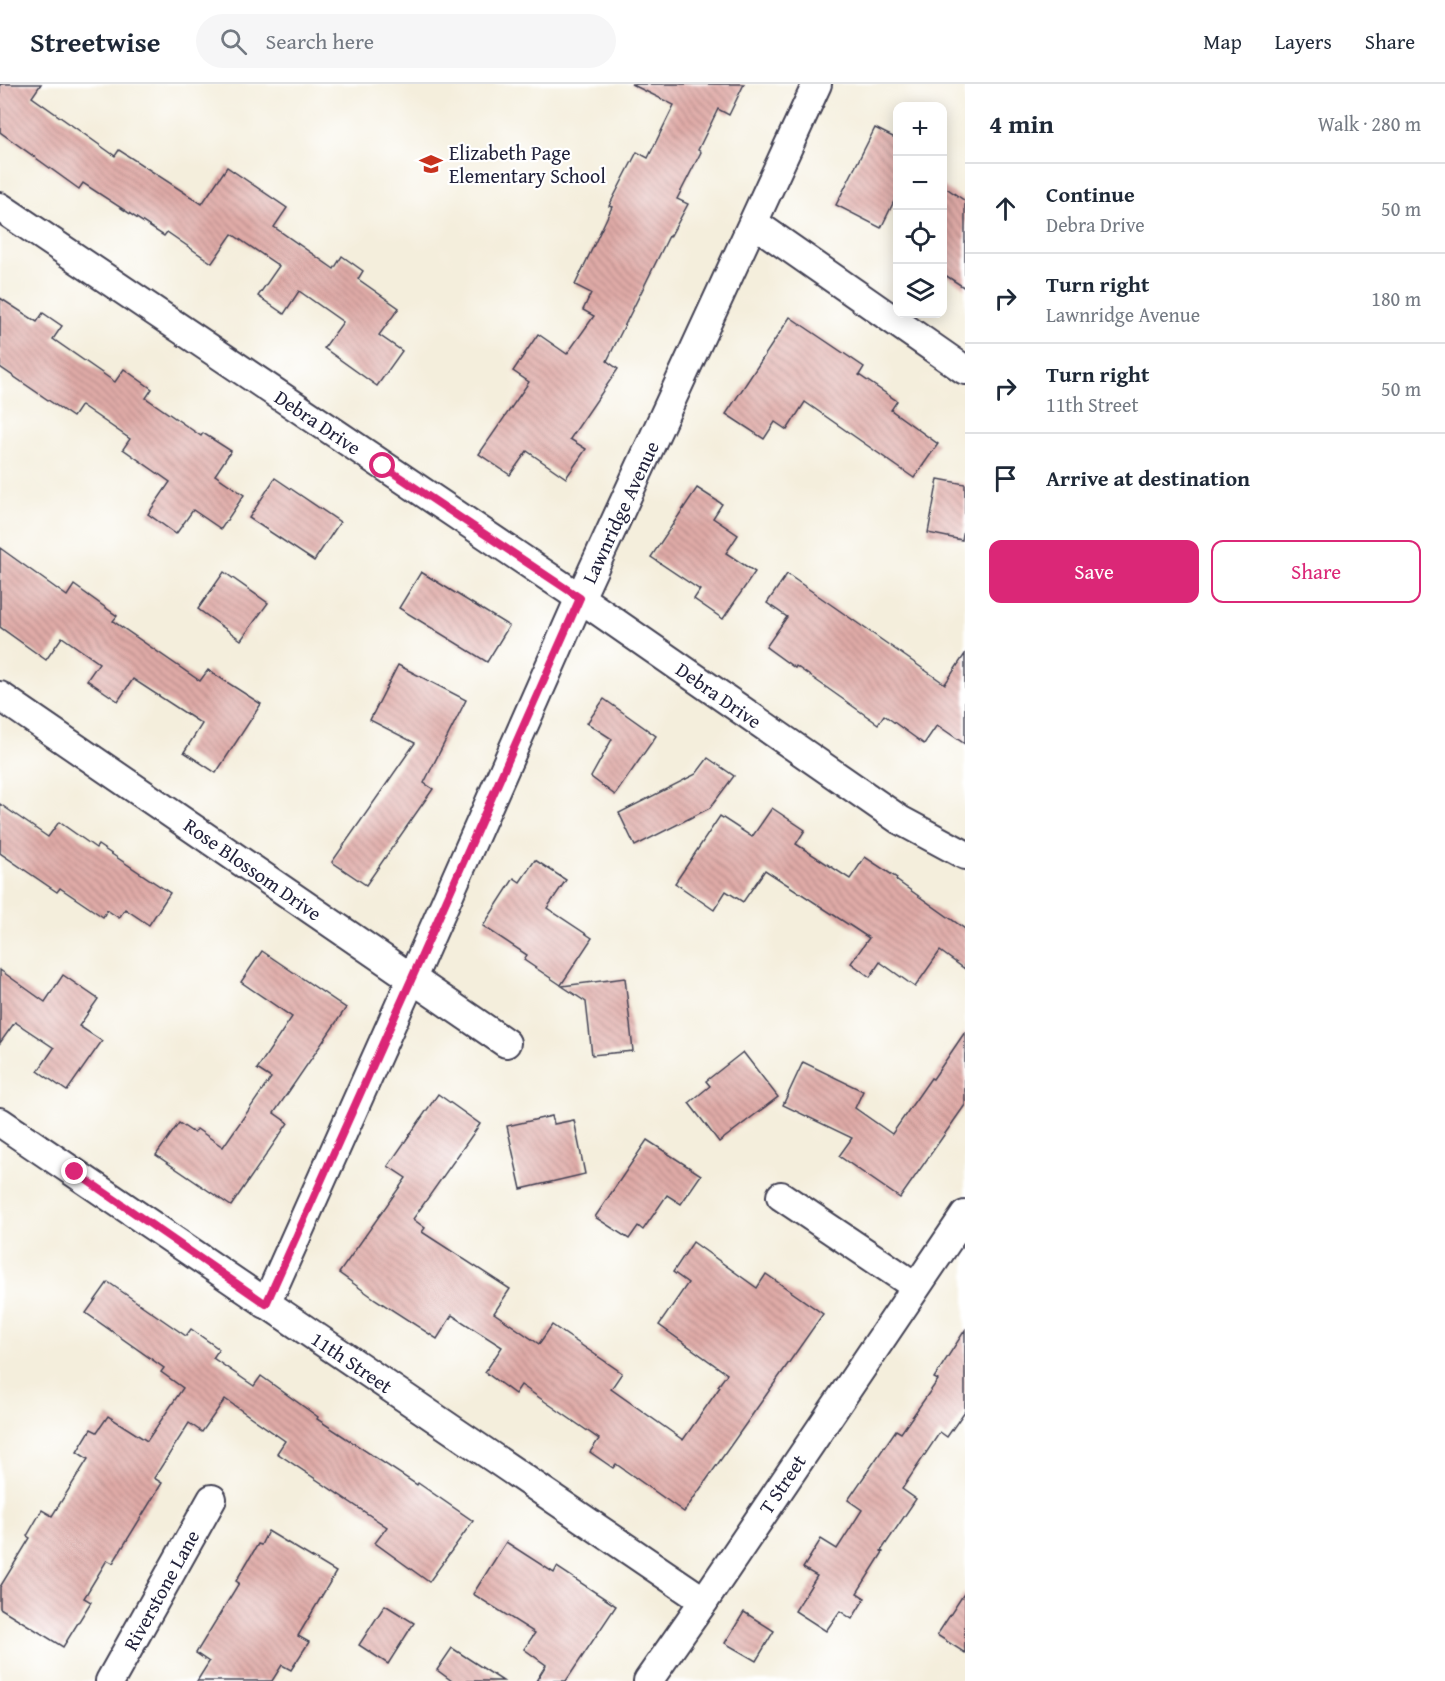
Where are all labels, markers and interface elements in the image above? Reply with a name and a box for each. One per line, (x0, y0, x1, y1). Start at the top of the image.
search box (196, 14, 616, 68)
text: Streetwise (30, 21, 160, 62)
icon: search (217, 25, 250, 58)
text: Search here (265, 25, 374, 57)
text: Map (1203, 26, 1242, 57)
text: Layers (1275, 26, 1332, 57)
text: Share (1365, 26, 1415, 57)
map controls (893, 102, 947, 318)
button: + (893, 102, 947, 156)
text: 4 min (989, 104, 1054, 143)
text: Walk · 280 m (1318, 109, 1421, 138)
place label: Elizabeth Page Elementary School (449, 138, 606, 190)
school or university icon: Elizabeth Page Elementary School (418, 151, 444, 177)
button: − (893, 156, 947, 210)
text: Continue (1046, 178, 1135, 210)
icon: ahead (989, 192, 1022, 225)
text: 50 m (1381, 194, 1421, 223)
button: locate (893, 210, 947, 264)
text: Debra Drive (1046, 210, 1145, 239)
button: layers (893, 264, 947, 318)
text: Turn right (1046, 268, 1149, 300)
icon: right (989, 282, 1022, 315)
text: 180 m (1371, 284, 1421, 313)
text: Lawnridge Avenue (1046, 300, 1200, 329)
text: Turn right (1046, 358, 1149, 390)
icon: right (989, 372, 1022, 405)
text: 50 m (1381, 374, 1421, 403)
street label: Debra Drive (269, 382, 367, 462)
text: 11th Street (1046, 390, 1139, 419)
street label: Lawnridge Avenue (574, 436, 666, 588)
route start (369, 452, 395, 478)
icon: arrive (989, 462, 1022, 495)
text: Arrive at destination (1046, 462, 1250, 494)
button: Save (989, 540, 1199, 603)
button: Share (1211, 540, 1421, 603)
street label: Debra Drive (670, 655, 768, 735)
street label: Rose Blossom Drive (178, 811, 328, 927)
route end (61, 1158, 87, 1184)
street label: 11th Street (306, 1324, 398, 1400)
street label: T Street (751, 1448, 813, 1520)
street label: Riverstone Lane (116, 1524, 206, 1656)

